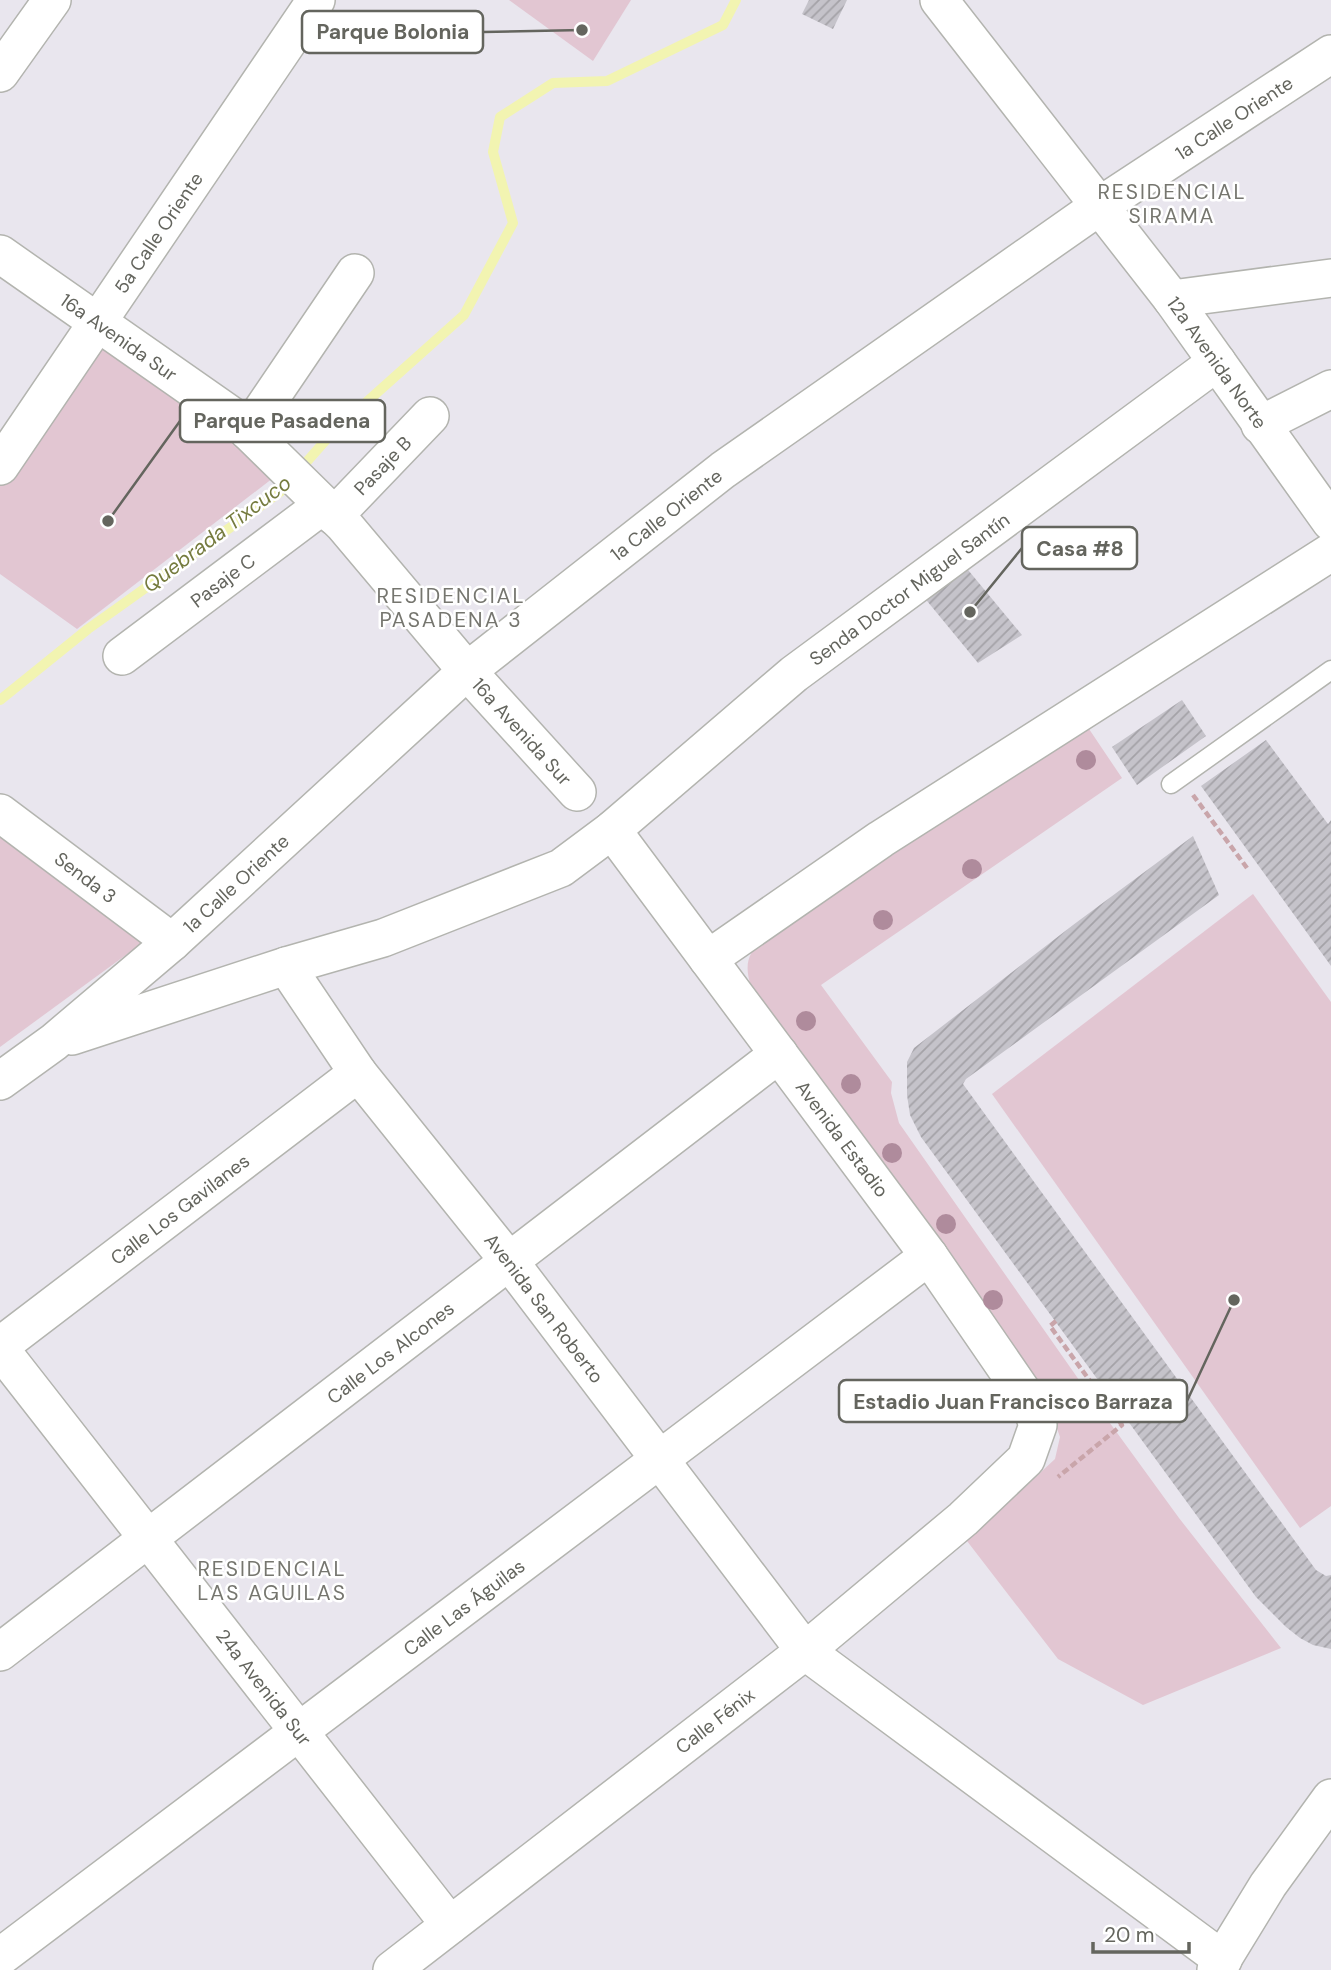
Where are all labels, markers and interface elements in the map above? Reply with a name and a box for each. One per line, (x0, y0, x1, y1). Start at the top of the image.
callout: Parque Bolonia (302, 11, 483, 53)
text: Parque Bolonia (317, 18, 469, 46)
street label: 1a Calle Oriente (1170, 70, 1297, 165)
street label: 5a Calle Oriente (108, 167, 208, 298)
district label: RESIDENCIAL SIRAMA (1097, 178, 1247, 230)
street label: 16a Avenida Sur (56, 288, 182, 387)
street label: 12a Avenida Norte (1162, 291, 1273, 433)
callout: Parque Pasadena (180, 400, 385, 442)
text: Parque Pasadena (194, 407, 370, 435)
street label: Pasaje B (348, 431, 417, 500)
street label: 1a Calle Oriente (605, 463, 727, 566)
water label: Quebrada Tixcuco (137, 469, 297, 599)
street label: Senda Doctor Miguel Santín (804, 507, 1014, 671)
callout: Casa #8 (1022, 527, 1137, 569)
text: Casa #8 (1036, 535, 1124, 563)
street label: Pasaje C (185, 548, 260, 613)
district label: RESIDENCIAL PASADENA 3 (376, 582, 526, 634)
street label: 16a Avenida Sur (467, 672, 577, 791)
street label: 1a Calle Oriente (177, 828, 294, 938)
street label: Senda 3 (50, 846, 122, 909)
street label: Avenida Estadio (790, 1076, 894, 1202)
street label: Calle Los Gavilanes (105, 1148, 254, 1270)
street label: Avenida San Roberto (479, 1228, 610, 1388)
street label: Calle Los Alcones (322, 1296, 459, 1409)
callout: Estadio Juan Francisco Barraza (839, 1380, 1187, 1422)
text: Estadio Juan Francisco Barraza (853, 1388, 1173, 1416)
street label: Calle Las Águilas (398, 1553, 530, 1661)
district label: RESIDENCIAL LAS AGUILAS (197, 1555, 347, 1607)
street label: 24a Avenida Sur (211, 1624, 317, 1750)
street label: Calle Fénix (670, 1682, 760, 1759)
scale bar (1093, 1910, 1189, 1954)
text: 20 m (1104, 1921, 1155, 1949)

